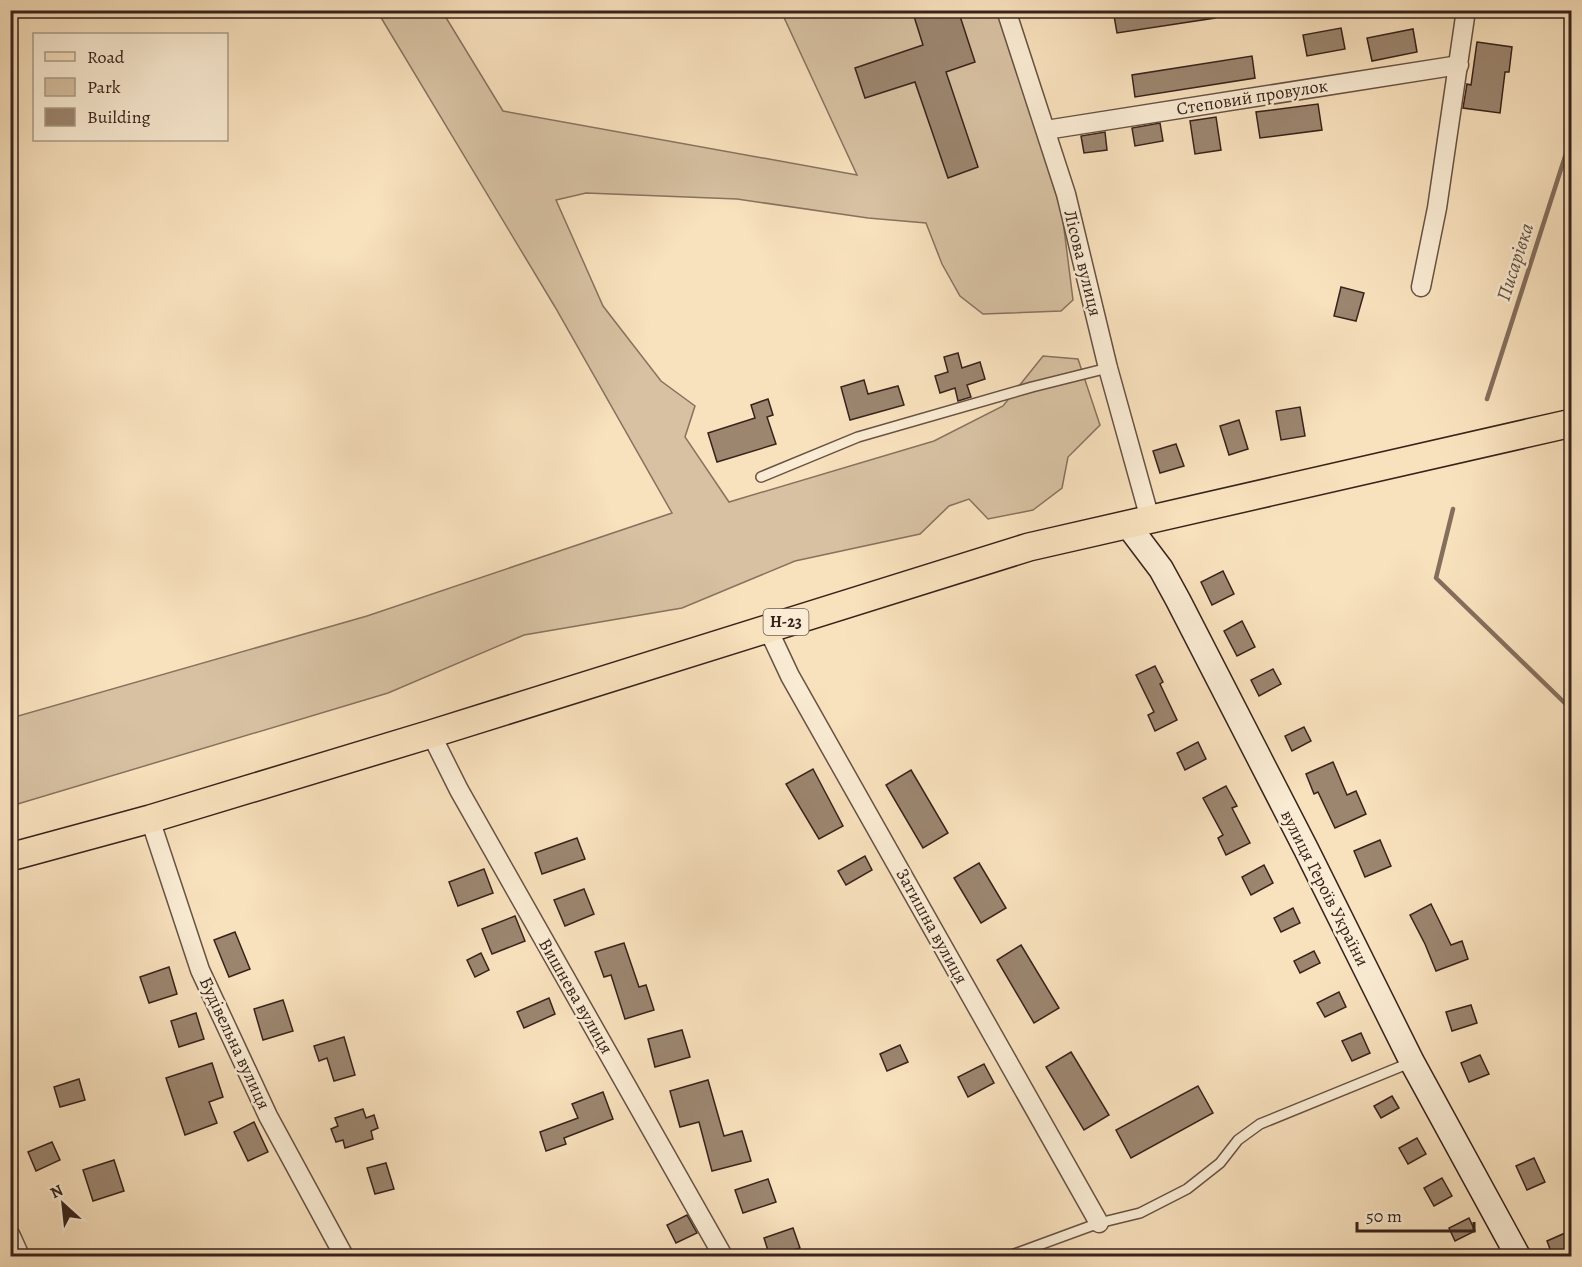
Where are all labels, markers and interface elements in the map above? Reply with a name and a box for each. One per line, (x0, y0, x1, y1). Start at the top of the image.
legend (33, 33, 228, 141)
text: Road (87, 45, 125, 69)
street label: Степовий провулок (1175, 73, 1329, 121)
text: Park (87, 75, 121, 99)
text: Building (87, 105, 151, 129)
street label: Лісова вулиця (1058, 207, 1108, 319)
water label: Писарівка (1490, 220, 1540, 304)
road number: Н-23 (764, 609, 808, 635)
street label: вулиця Героїв України (1275, 806, 1375, 970)
street label: Затишна вулиця (890, 864, 974, 988)
street label: Вишнева вулиця (533, 934, 619, 1058)
street label: Будівельна вулиця (194, 973, 276, 1113)
north arrow (33, 1174, 93, 1234)
text: N (46, 1179, 67, 1204)
scale bar (1357, 1195, 1474, 1233)
text: 50 m (1366, 1204, 1402, 1228)

